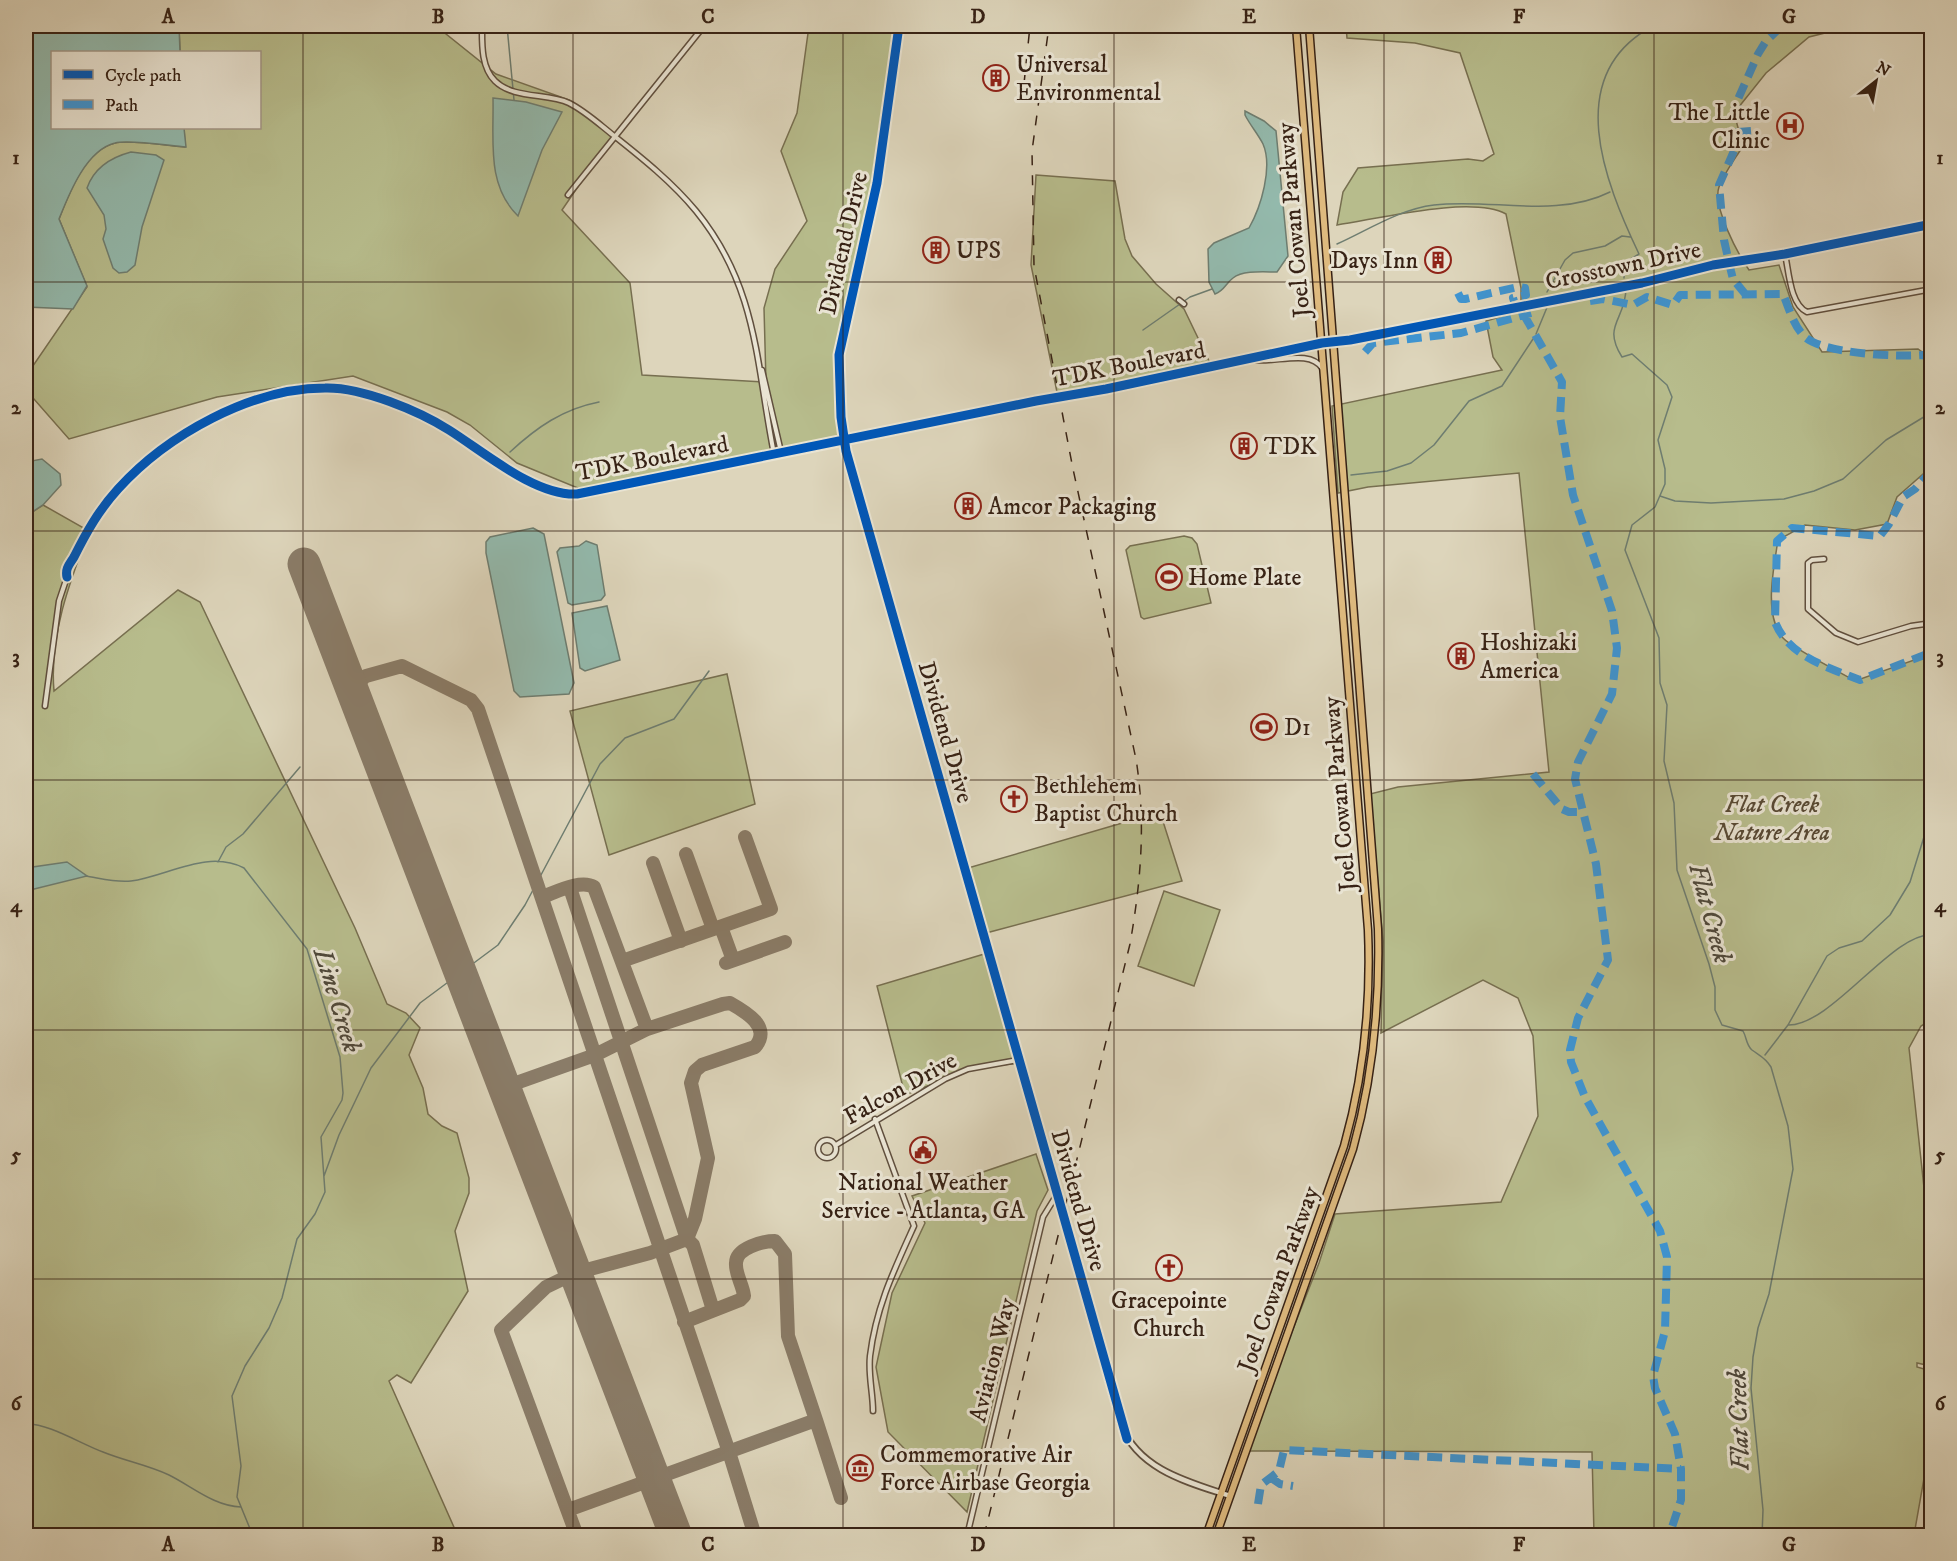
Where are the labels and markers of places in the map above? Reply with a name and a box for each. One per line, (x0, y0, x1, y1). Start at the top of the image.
place label: Universal Environmental (1016, 50, 1162, 108)
building icon: Universal Environmental (981, 63, 1011, 93)
place label: The Little Clinic (1668, 98, 1770, 156)
hospital icon: The Little Clinic (1775, 111, 1805, 141)
building icon: UPS (921, 235, 951, 265)
place label: UPS (956, 236, 1001, 266)
building icon: Days Inn (1423, 245, 1453, 275)
place label: Days Inn (1331, 246, 1418, 276)
building icon: TDK (1229, 431, 1259, 461)
place label: TDK (1264, 432, 1317, 462)
building icon: Amcor Packaging (953, 491, 983, 521)
place label: Amcor Packaging (988, 492, 1156, 522)
sports icon: Home Plate (1154, 562, 1184, 592)
place label: Home Plate (1188, 563, 1301, 593)
place label: Hoshizaki America (1480, 628, 1577, 686)
building icon: Hoshizaki America (1446, 641, 1476, 671)
sports icon: D1 (1249, 712, 1279, 742)
place label: D1 (1284, 713, 1311, 743)
place label: Bethlehem Baptist Church (1034, 771, 1178, 829)
church icon: Bethlehem Baptist Church (999, 784, 1029, 814)
public building icon: National Weather Service - Atlanta, GA (908, 1135, 938, 1165)
place label: National Weather Service - Atlanta, GA (821, 1168, 1025, 1226)
church icon: Gracepointe Church (1154, 1253, 1184, 1283)
place label: Gracepointe Church (1111, 1286, 1227, 1344)
place label: Commemorative Air Force Airbase Georgia (880, 1440, 1091, 1498)
museum icon: Commemorative Air Force Airbase Georgia (845, 1453, 875, 1483)

